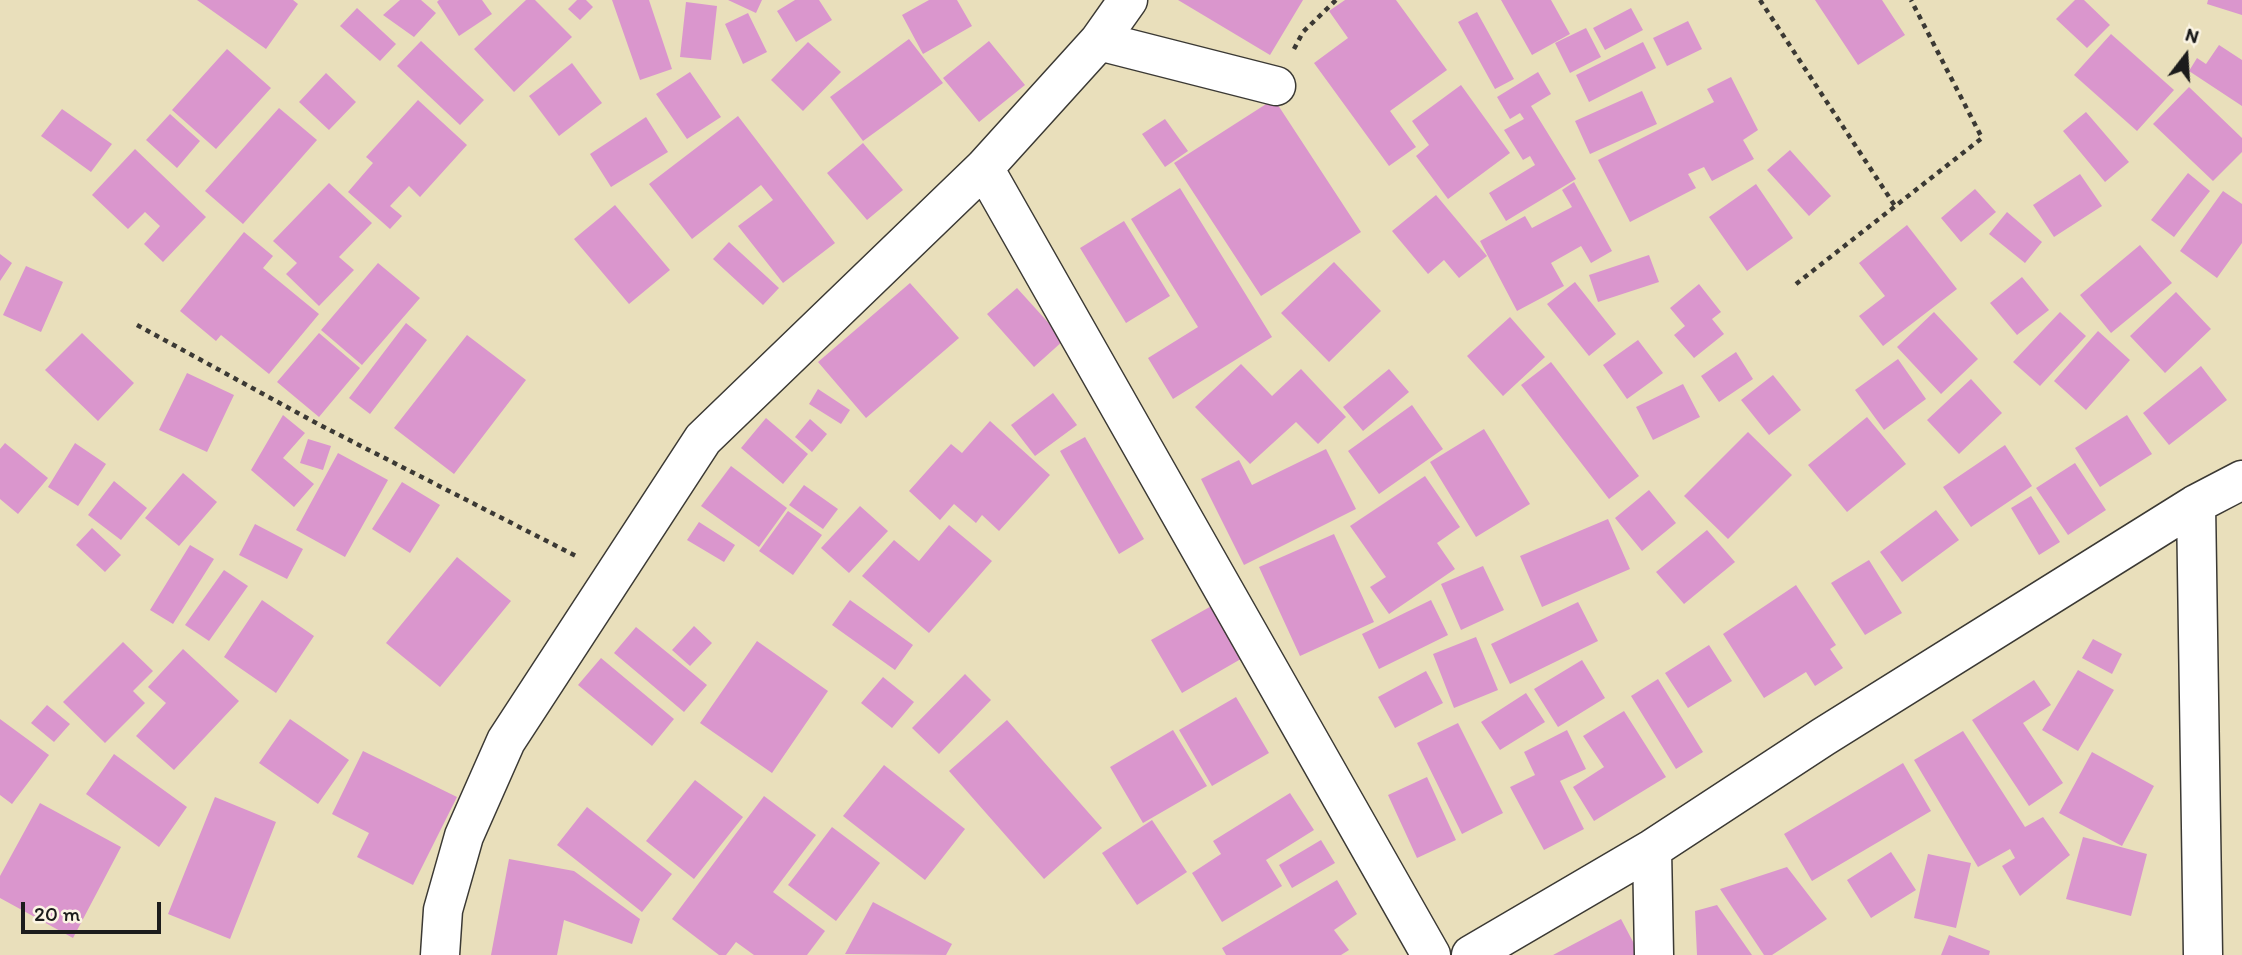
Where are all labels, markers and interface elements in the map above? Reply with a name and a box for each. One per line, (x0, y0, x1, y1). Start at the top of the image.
north arrow (2151, 21, 2221, 91)
text: N (2183, 23, 2202, 48)
scale bar (24, 888, 164, 932)
text: 20 m (34, 901, 80, 926)

